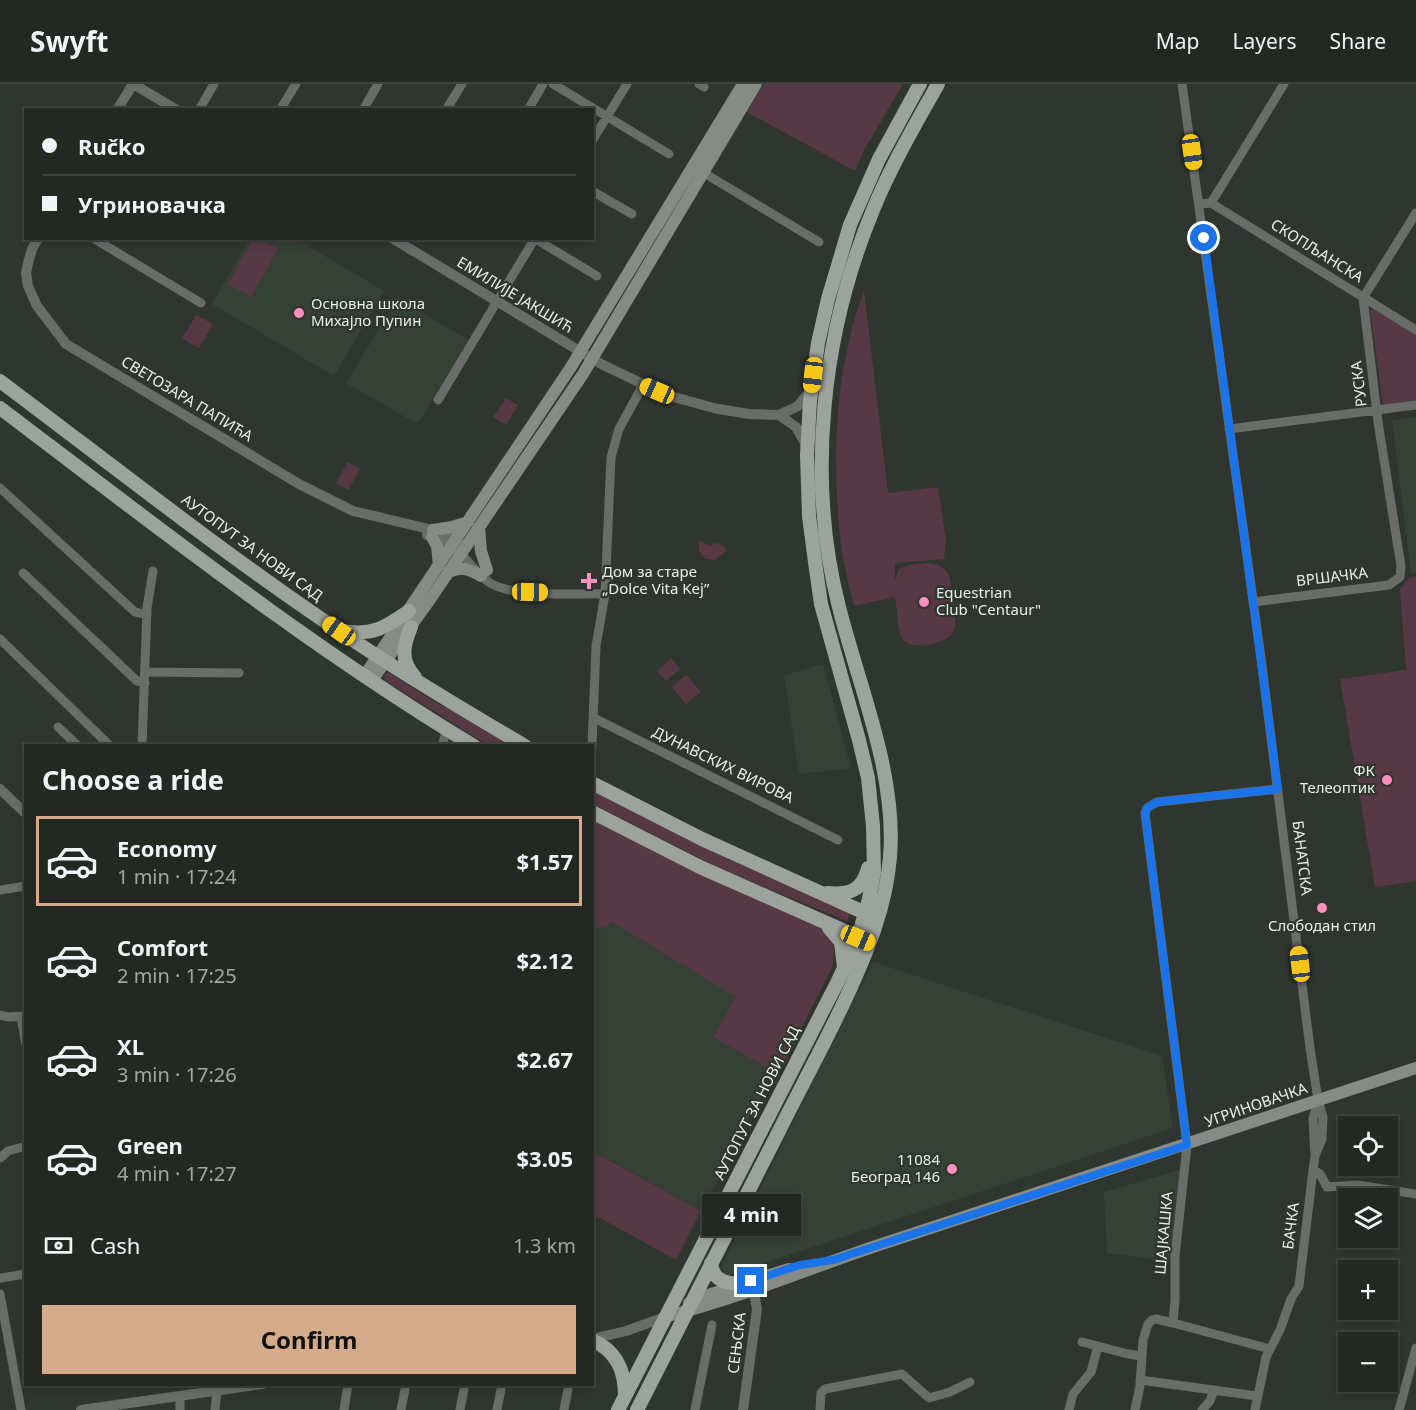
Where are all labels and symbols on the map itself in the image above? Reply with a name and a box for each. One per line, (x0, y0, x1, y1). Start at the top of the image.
car (1181, 133, 1203, 171)
street label: СКОПЉАНСКА (1267, 214, 1368, 287)
route start (1190, 224, 1217, 251)
street label: ЕМИЛИЈЕ ЈАКШИЋ (454, 252, 577, 337)
place label: Основна школа Михајло Пупин (311, 293, 425, 330)
marker: Основна школа Михајло Пупин (292, 306, 306, 320)
street label: СВЕТОЗАРА ПАПИЋА (118, 351, 257, 446)
car (802, 356, 824, 394)
street label: РУСКА (1345, 360, 1371, 408)
car (637, 375, 677, 407)
street label: АУТОПУТ ЗА НОВИ САД (178, 489, 327, 605)
place label: Дом за старе „Dolce Vita Kej” (602, 561, 710, 598)
street label: ВРШАЧКА (1295, 562, 1369, 590)
marker: Дом за старе „Dolce Vita Kej” (580, 572, 598, 590)
place label: Equestrian Club "Centaur" (936, 582, 1041, 619)
car (512, 583, 548, 601)
marker: Equestrian Club "Centaur" (917, 595, 931, 609)
car (319, 613, 359, 649)
street label: ДУНАВСКИХ ВИРОВА (650, 721, 798, 807)
place label: ФК Телеоптик (1300, 760, 1376, 797)
marker: ФК Телеоптик (1380, 773, 1394, 787)
street label: БАНАТСКА (1288, 819, 1318, 897)
marker: Слободан стил (1315, 901, 1329, 915)
place label: Слободан стил (1268, 915, 1376, 935)
car (838, 923, 878, 953)
car (1289, 945, 1311, 983)
street label: АУТОПУТ ЗА НОВИ САД (709, 1022, 804, 1183)
street label: УГРИНОВАЧКА (1202, 1077, 1310, 1131)
place label: 11084 Београд 146 (851, 1149, 940, 1186)
marker: 11084 Београд 146 (945, 1162, 959, 1176)
street label: ШАЈКАШКА (1149, 1190, 1177, 1275)
callout: 4 min (702, 1194, 801, 1236)
street label: БАЧКА (1277, 1201, 1303, 1250)
route end (737, 1267, 764, 1294)
street label: СЕЊСКА (722, 1311, 750, 1375)

